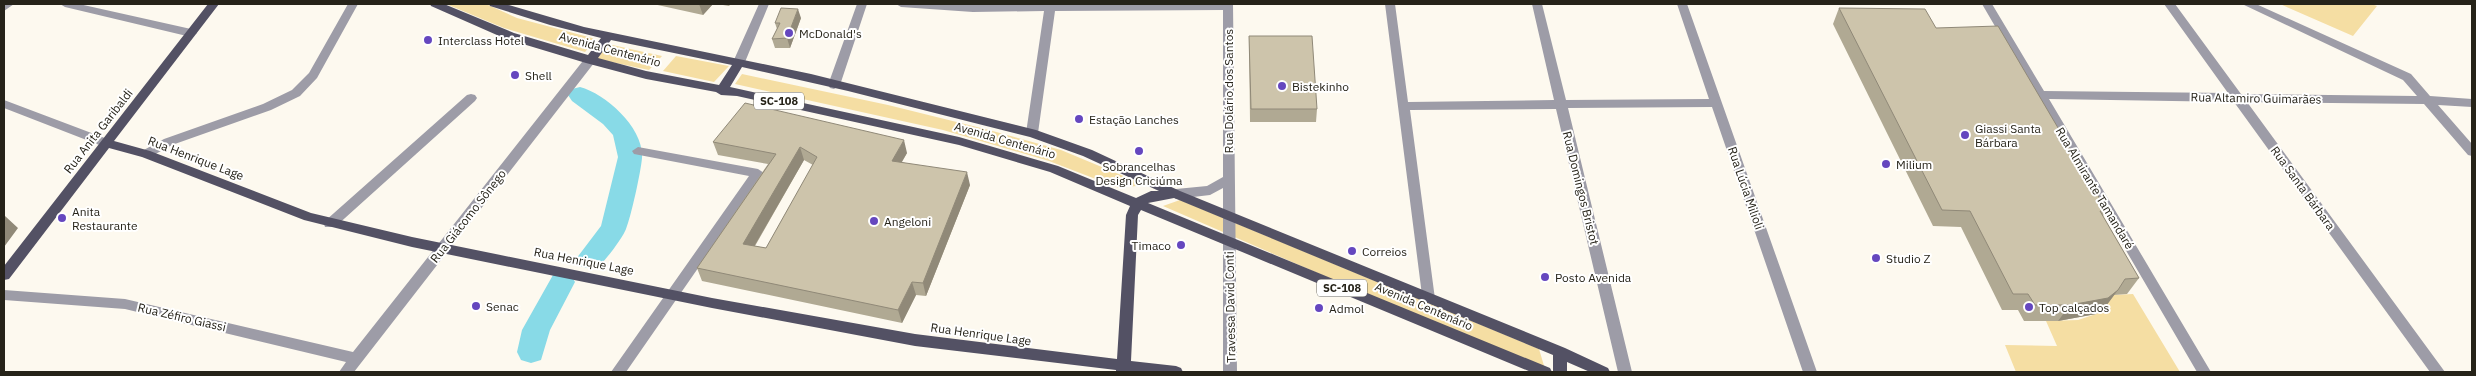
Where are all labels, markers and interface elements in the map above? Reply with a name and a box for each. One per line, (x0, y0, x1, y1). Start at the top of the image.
place label: McDonald's (799, 26, 862, 41)
marker: McDonald's (783, 27, 795, 39)
street label: Avenida Centenário (557, 28, 663, 70)
street label: Rua Dolário dos Santos (1221, 29, 1236, 153)
place label: Interclass Hotel (438, 33, 524, 48)
marker: Interclass Hotel (422, 34, 434, 46)
place label: Shell (525, 68, 552, 83)
marker: Shell (509, 69, 521, 81)
place label: Bistekinho (1292, 79, 1349, 94)
marker: Bistekinho (1276, 80, 1288, 92)
street label: Rua Anita Garibaldi (60, 86, 136, 176)
street label: Rua Altamiro Guimarães (2190, 89, 2322, 107)
road number: SC-108 (754, 92, 804, 110)
place label: Estação Lanches (1089, 112, 1179, 127)
marker: Estação Lanches (1073, 113, 1085, 125)
street label: Avenida Centenário (953, 118, 1058, 162)
place label: Giassi Santa Bárbara (1975, 121, 2042, 150)
street label: Rua Almirante Tamandaré (2053, 124, 2138, 252)
marker: Giassi Santa Bárbara (1959, 129, 1971, 141)
street label: Rua Domingos Bristot (1560, 130, 1602, 246)
street label: Rua Henrique Lage (146, 133, 246, 183)
street label: Rua Santa Bárbara (2267, 143, 2339, 233)
marker: Sobrancelhas Design Criciúma (1133, 145, 1145, 157)
street label: Rua Lúcia Milioli (1725, 145, 1767, 231)
place label: Milium (1896, 157, 1932, 172)
marker: Milium (1880, 158, 1892, 170)
place label: Sobrancelhas Design Criciúma (1095, 159, 1183, 188)
street label: Rua Giácomo Sônego (427, 166, 509, 266)
place label: Anita Restaurante (72, 204, 138, 233)
marker: Anita Restaurante (56, 212, 68, 224)
place label: Angeloni (884, 214, 931, 229)
marker: Angeloni (868, 215, 880, 227)
place label: Timaco (1132, 238, 1171, 253)
marker: Timaco (1175, 239, 1187, 251)
street label: Rua Henrique Lage (533, 244, 636, 278)
place label: Correios (1362, 244, 1407, 259)
marker: Correios (1346, 245, 1358, 257)
street label: Travessa David Conti (1222, 251, 1238, 363)
place label: Studio Z (1886, 251, 1931, 266)
marker: Studio Z (1870, 252, 1882, 264)
place label: Posto Avenida (1555, 270, 1632, 285)
marker: Posto Avenida (1539, 271, 1551, 283)
street label: Avenida Centenário (1373, 279, 1475, 333)
road number: SC-108 (1317, 280, 1367, 296)
place label: Senac (486, 299, 519, 314)
street label: Rua Zéfiro Giassi (136, 300, 228, 334)
marker: Senac (470, 300, 482, 312)
place label: Top calçados (2039, 300, 2109, 315)
place label: Admol (1329, 301, 1364, 316)
marker: Top calçados (2023, 301, 2035, 313)
marker: Admol (1313, 302, 1325, 314)
street label: Rua Henrique Lage (930, 320, 1033, 349)

